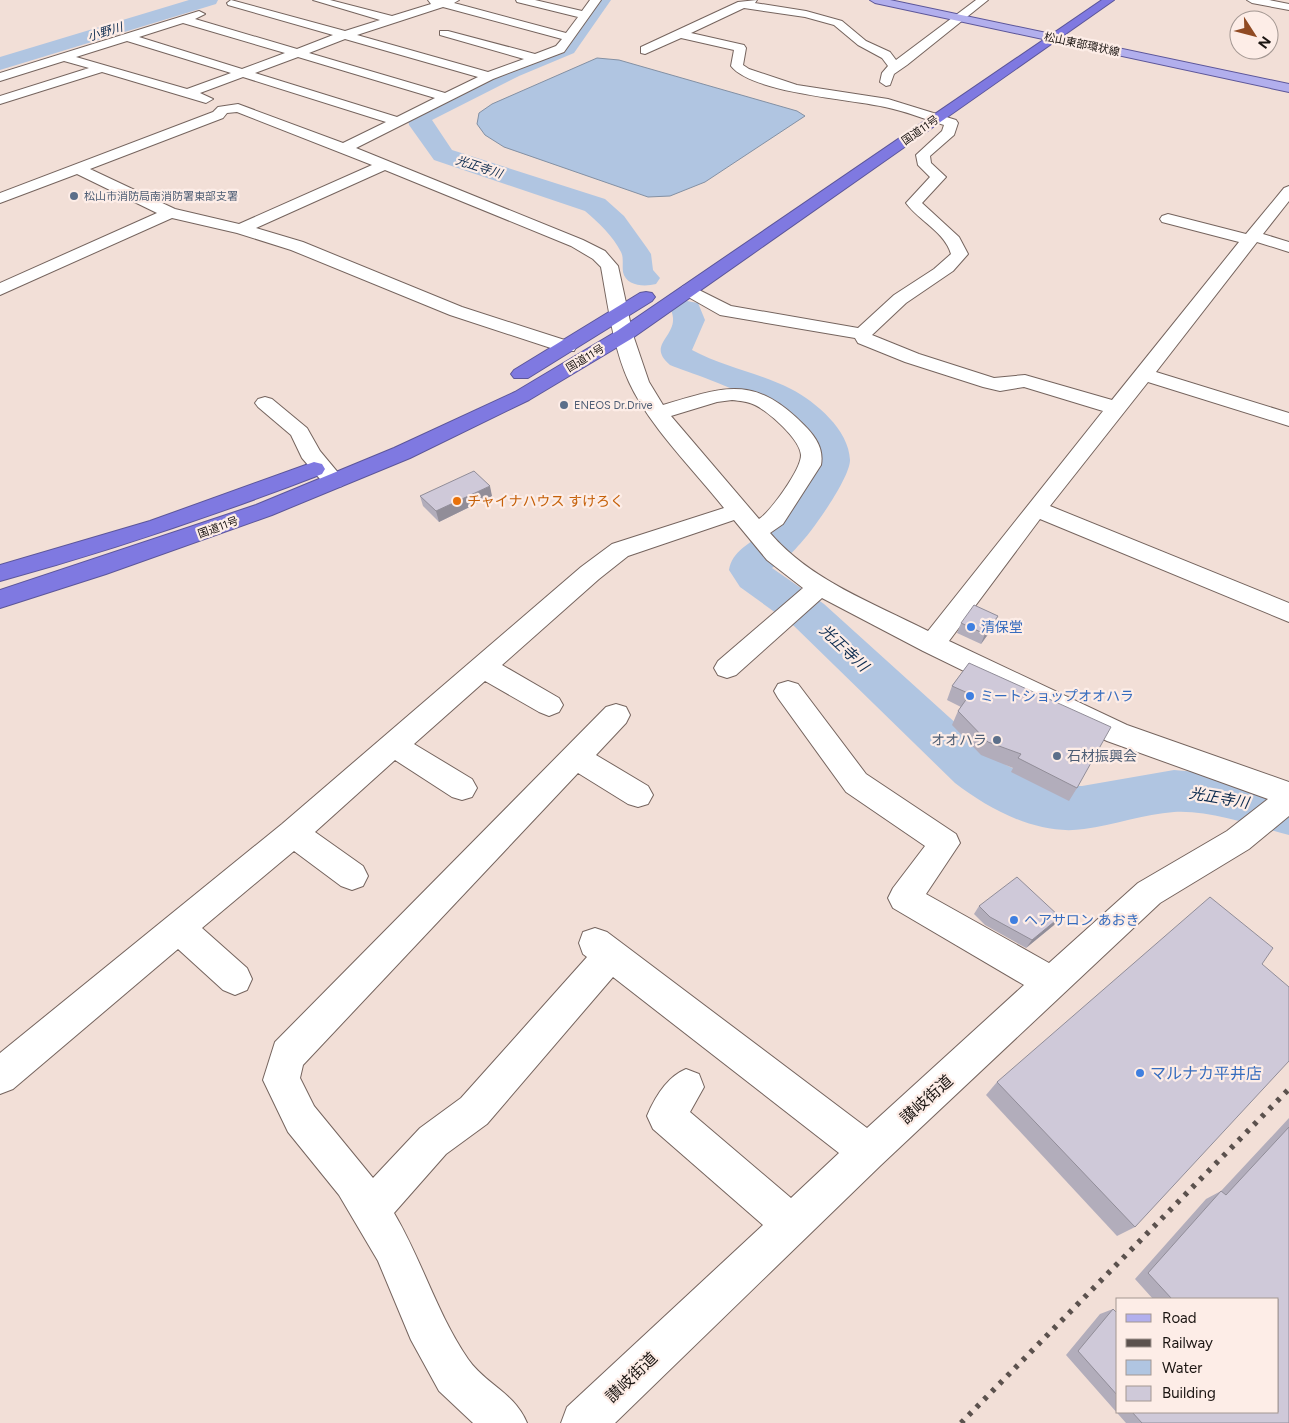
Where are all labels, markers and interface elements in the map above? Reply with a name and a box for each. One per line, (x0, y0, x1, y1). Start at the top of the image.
north arrow (1229, 10, 1279, 60)
water label: 小野川 (86, 19, 126, 44)
street label: 松山東部環状線 (1043, 30, 1121, 59)
text: N (1254, 33, 1274, 52)
street label: 国道11号 (899, 113, 941, 148)
water label: 光正寺川 (454, 153, 506, 182)
marker: 松山市消防局南消防署東部支署 (68, 190, 80, 202)
place label: 松山市消防局南消防署東部支署 (84, 190, 238, 203)
street label: 国道11号 (564, 342, 607, 375)
marker: ENEOS Dr.Drive (558, 399, 570, 411)
place label: ENEOS Dr.Drive (574, 399, 653, 412)
place label: チャイナハウス すけろく (467, 493, 624, 510)
marker: チャイナハウス すけろく (451, 495, 463, 507)
street label: 国道11号 (196, 514, 240, 541)
place label: 清保堂 (981, 619, 1023, 636)
water label: 光正寺川 (816, 621, 874, 676)
marker: 清保堂 (965, 621, 977, 633)
place label: ミートショップオオハラ (980, 688, 1134, 705)
marker: ミートショップオオハラ (964, 690, 976, 702)
place label: オオハラ (931, 732, 987, 749)
marker: オオハラ (991, 734, 1003, 746)
place label: 石材振興会 (1067, 748, 1137, 765)
marker: 石材振興会 (1051, 750, 1063, 762)
water label: 光正寺川 (1188, 784, 1252, 812)
place label: ヘアサロン あおき (1024, 912, 1139, 929)
marker: ヘアサロン あおき (1008, 914, 1020, 926)
place label: マルナカ平井店 (1150, 1064, 1262, 1083)
marker: マルナカ平井店 (1134, 1067, 1146, 1079)
street label: 讃岐街道 (896, 1071, 956, 1128)
legend (1116, 1298, 1279, 1413)
text: Road (1162, 1309, 1197, 1327)
text: Railway (1162, 1334, 1213, 1352)
street label: 讃岐街道 (602, 1348, 661, 1406)
text: Water (1162, 1359, 1202, 1377)
text: Building (1162, 1384, 1216, 1402)

